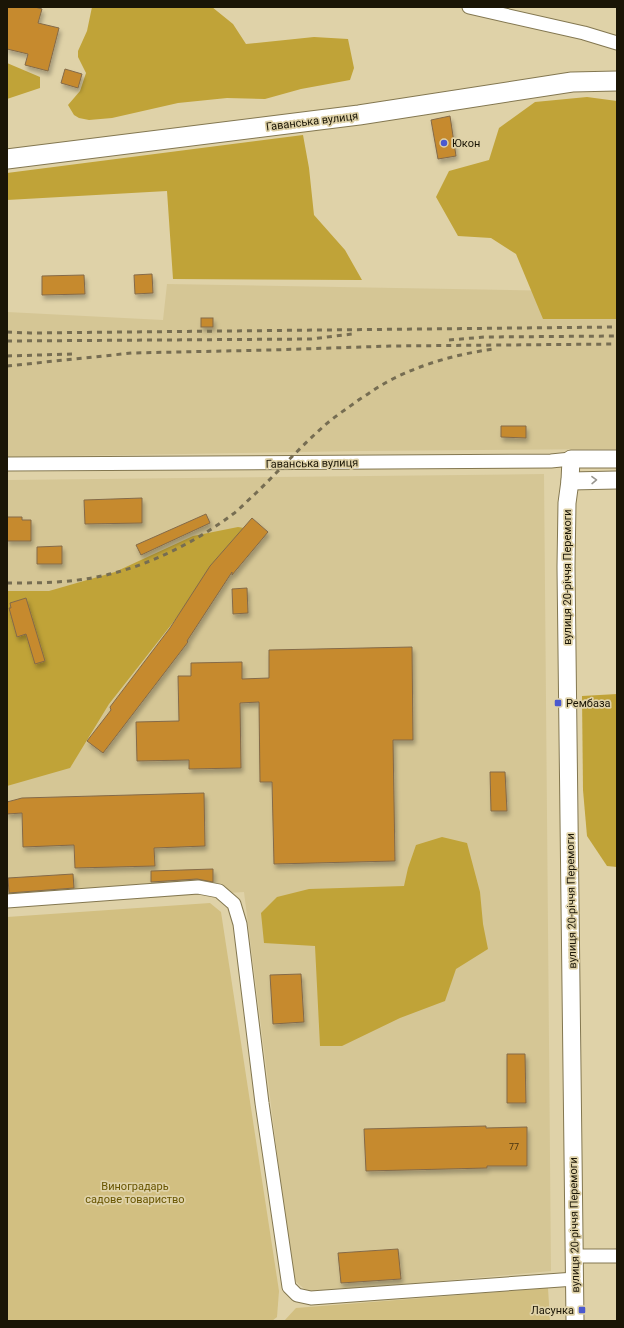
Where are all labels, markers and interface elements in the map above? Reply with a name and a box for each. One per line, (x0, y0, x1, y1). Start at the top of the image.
street label: Гаванська вулиця (265, 109, 359, 134)
place label: Юкон (452, 137, 480, 150)
marker: Юкон (439, 138, 449, 148)
street label: Гаванська вулиця (266, 456, 358, 471)
one-way arrow (591, 476, 597, 484)
street label: вулиця 20-річчя Перемоги (561, 509, 574, 645)
place label: Рембаза (566, 697, 611, 710)
marker: Рембаза (553, 698, 563, 708)
street label: вулиця 20-річчя Перемоги (564, 833, 579, 969)
house number: 77 (509, 1142, 519, 1152)
street label: вулиця 20-річчя Перемоги (567, 1157, 582, 1293)
park label: Виноградарь садове товариство (85, 1180, 185, 1206)
place label: Ласунка (531, 1304, 574, 1317)
marker: Ласунка (577, 1305, 587, 1315)

